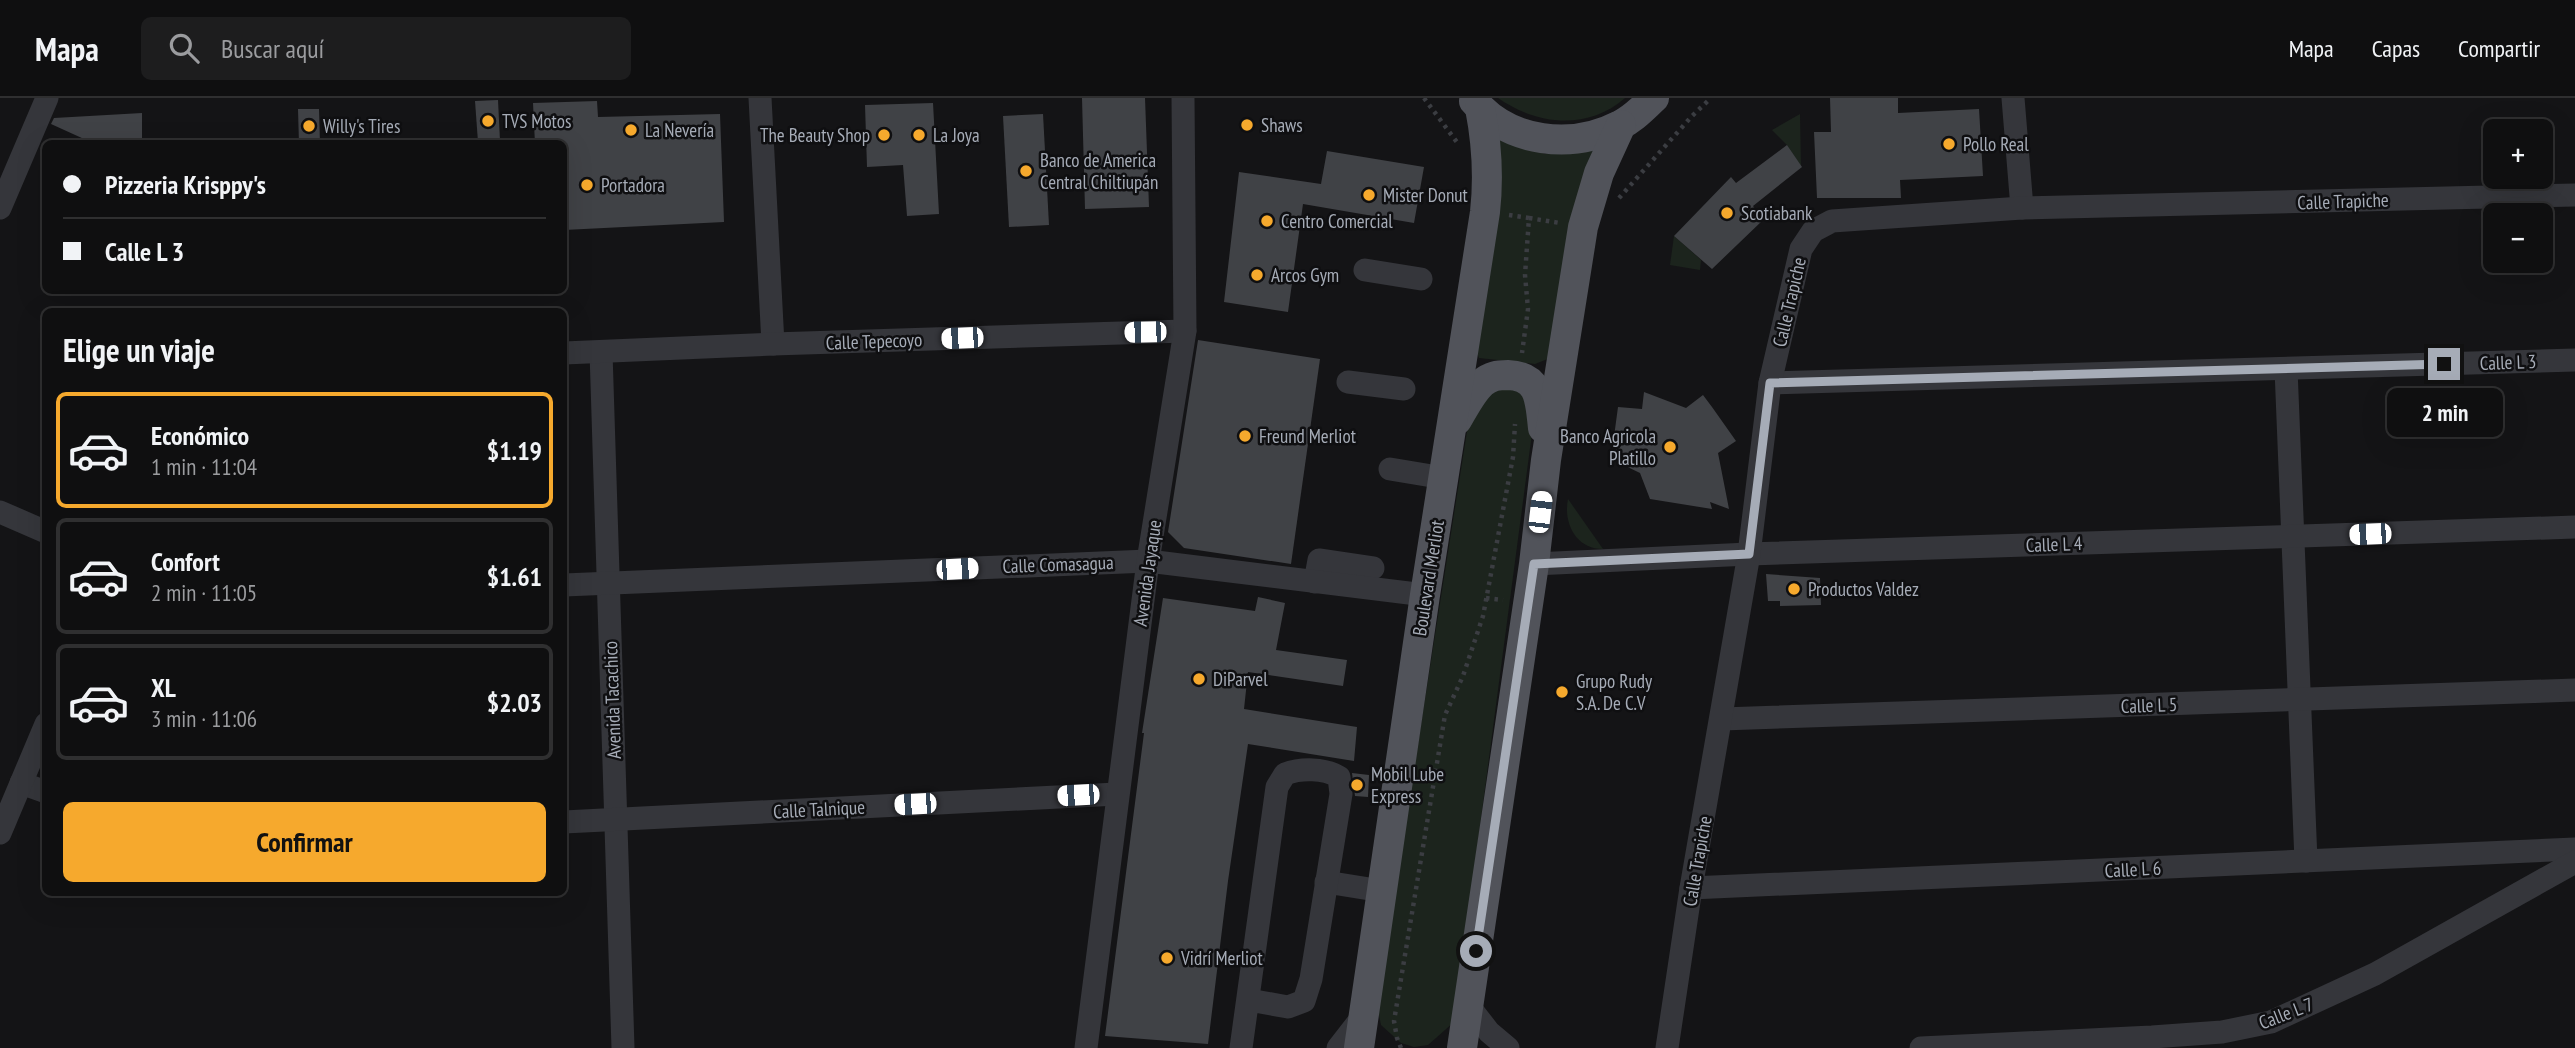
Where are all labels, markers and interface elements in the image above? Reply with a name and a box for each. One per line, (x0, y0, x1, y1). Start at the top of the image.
search box (141, 17, 631, 80)
text: Mapa (35, 27, 99, 70)
icon: search (165, 29, 203, 67)
text: Buscar aquí (221, 32, 324, 65)
text: Mapa (2289, 33, 2334, 64)
text: Capas (2372, 33, 2420, 64)
text: Compartir (2458, 33, 2540, 64)
place label: TVS Motos (502, 109, 571, 133)
marker: TVS Motos (480, 113, 496, 129)
place label: Shaws (1261, 113, 1303, 137)
place label: Willy's Tires (323, 114, 400, 138)
marker: Shaws (1239, 117, 1255, 133)
marker: Willy's Tires (301, 118, 317, 134)
place label: La Nevería (645, 118, 714, 142)
map controls (2483, 119, 2553, 273)
button: + (2483, 119, 2553, 189)
marker: La Nevería (623, 122, 639, 138)
place label: The Beauty Shop (760, 123, 870, 147)
place label: La Joya (933, 123, 980, 147)
marker: The Beauty Shop (876, 127, 892, 143)
marker: La Joya (911, 127, 927, 143)
place label: Pollo Real (1963, 132, 2029, 156)
marker: Pollo Real (1941, 136, 1957, 152)
place label: Banco de America Central Chiltiupán (1040, 148, 1158, 194)
marker: Banco de America Central Chiltiupán (1018, 163, 1034, 179)
text: Pizzeria Krisppy's (105, 168, 266, 201)
place label: Portadora (601, 173, 665, 197)
marker: Portadora (579, 177, 595, 193)
place label: Mister Donut (1383, 183, 1469, 207)
marker: Mister Donut (1361, 187, 1377, 203)
street label: Calle Trapiche (2297, 187, 2389, 215)
place label: Scotiabank (1741, 201, 1813, 225)
button: − (2483, 203, 2553, 273)
marker: Scotiabank (1719, 205, 1735, 221)
place label: Centro Comercial (1281, 209, 1393, 233)
marker: Centro Comercial (1259, 213, 1275, 229)
text: Calle L 3 (105, 235, 184, 268)
street label: Calle Trapiche (1767, 255, 1811, 349)
place label: Arcos Gym (1271, 263, 1339, 287)
marker: Arcos Gym (1249, 267, 1265, 283)
car (1124, 321, 1167, 343)
street label: Calle Tepecoyo (825, 327, 923, 355)
car (941, 327, 984, 349)
text: Elige un viaje (63, 329, 215, 371)
route end (2428, 348, 2460, 380)
street label: Calle L 3 (2479, 349, 2537, 375)
callout: 2 min (2386, 388, 2502, 438)
text: 2 min (2422, 398, 2468, 427)
icon: car (67, 419, 130, 482)
text: Económico (151, 419, 249, 452)
place label: Freund Merliot (1259, 424, 1357, 448)
place label: Banco Agricola Platillo (1560, 424, 1656, 470)
marker: Freund Merliot (1237, 428, 1253, 444)
text: $1.19 (487, 434, 542, 467)
marker: Banco Agricola Platillo (1662, 439, 1678, 455)
text: 1 min · 11:04 (151, 452, 257, 481)
car (1528, 490, 1553, 534)
street label: Avenida Jayaque (1128, 518, 1166, 628)
street label: Boulevard Merliot (1407, 518, 1449, 638)
car (2349, 523, 2392, 545)
street label: Calle L 4 (2025, 531, 2083, 557)
icon: car (67, 545, 130, 608)
text: Confort (151, 545, 220, 578)
street label: Calle Comasagua (1002, 550, 1114, 578)
car (936, 557, 979, 581)
text: $1.61 (487, 560, 542, 593)
place label: Productos Valdez (1808, 577, 1919, 601)
text: 2 min · 11:05 (151, 578, 257, 607)
marker: Productos Valdez (1786, 581, 1802, 597)
street label: Avenida Tacachico (598, 641, 626, 759)
place label: DiParvel (1213, 667, 1268, 691)
place label: Grupo Rudy S.A. De C.V (1576, 669, 1653, 715)
icon: car (67, 671, 130, 734)
text: XL (151, 671, 176, 704)
marker: DiParvel (1191, 671, 1207, 687)
marker: Grupo Rudy S.A. De C.V (1554, 684, 1570, 700)
text: $2.03 (487, 686, 542, 719)
street label: Calle L 5 (2120, 692, 2178, 718)
text: 3 min · 11:06 (151, 704, 257, 733)
place label: Mobil Lube Express (1371, 762, 1444, 808)
marker: Mobil Lube Express (1349, 777, 1365, 793)
car (1057, 783, 1100, 807)
car (894, 792, 937, 816)
street label: Calle Talnique (772, 795, 866, 823)
button: Confirmar (63, 802, 546, 882)
street label: Calle Trapiche (1677, 814, 1717, 908)
street label: Calle L 6 (2104, 856, 2162, 882)
route start (1460, 935, 1492, 967)
place label: Vidrí Merliot (1180, 946, 1263, 970)
marker: Vidrí Merliot (1159, 950, 1175, 966)
street label: Calle L 7 (2255, 992, 2317, 1034)

